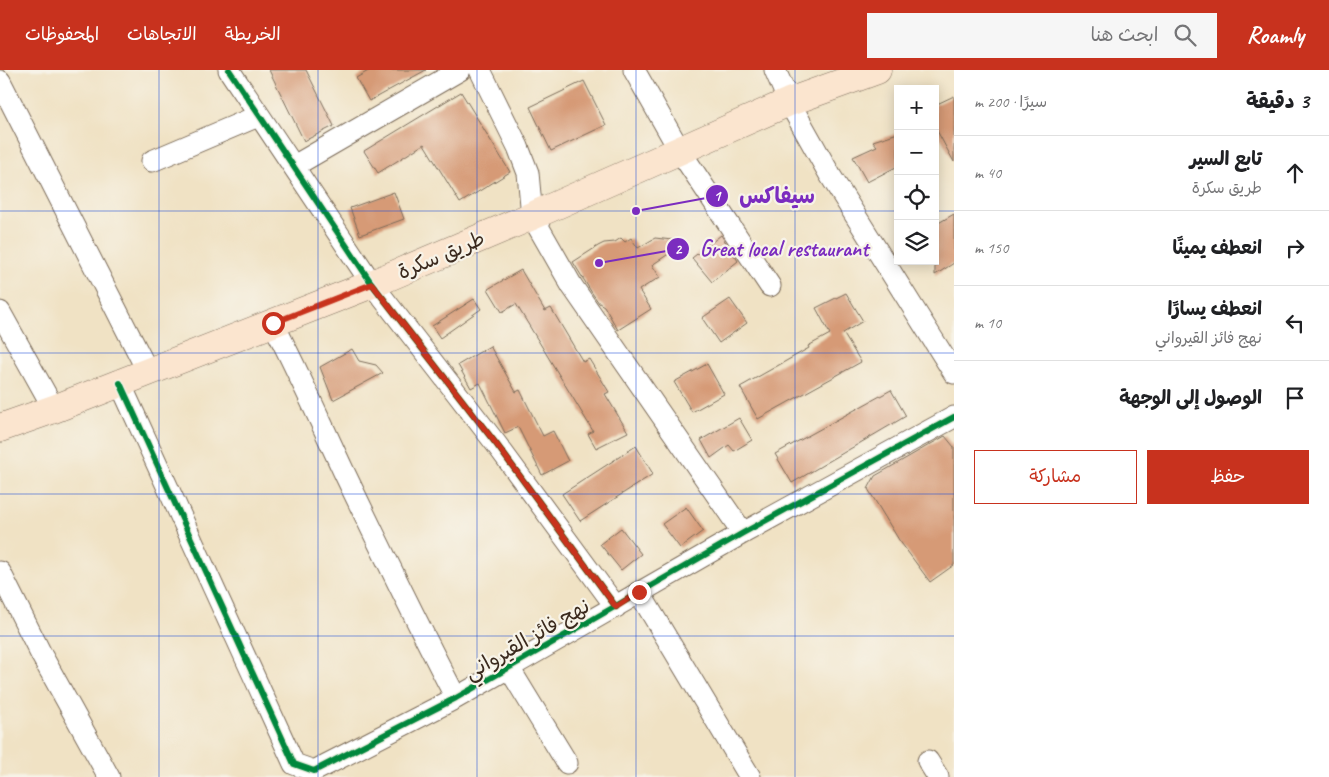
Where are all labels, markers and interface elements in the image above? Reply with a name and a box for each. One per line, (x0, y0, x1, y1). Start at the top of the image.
search box (867, 13, 1217, 58)
text: Roamly (1247, 20, 1304, 50)
icon: search (1171, 21, 1199, 49)
text: المحفوظات (25, 23, 99, 45)
text: الاتجاهات (127, 23, 197, 45)
text: الخريطة (225, 23, 281, 45)
text: ابحث هنا (1090, 23, 1159, 47)
map controls (894, 85, 939, 265)
button: + (894, 85, 939, 130)
text: 3 دقيقة (1246, 88, 1309, 114)
text: سيرًا · 200 m (974, 92, 1047, 112)
button: − (894, 130, 939, 175)
text: تابع السير (1190, 147, 1262, 171)
icon: ahead (1281, 159, 1309, 187)
text: 40 m (974, 163, 1001, 183)
button: locate (894, 175, 939, 220)
callout: سيفاكس (704, 177, 825, 214)
text: طريق سكرة (1192, 178, 1262, 198)
text: سيفاكس (739, 182, 815, 210)
text: 1 (714, 187, 723, 206)
button: layers (894, 220, 939, 265)
street label: طريق سكرة (393, 225, 489, 285)
callout: Great local restaurant (665, 230, 879, 267)
icon: right (1281, 234, 1309, 262)
text: Great local restaurant (700, 235, 871, 263)
text: انعطف يمينًا (1173, 236, 1262, 260)
text: 150 m (974, 238, 1008, 258)
text: 2 (675, 240, 683, 259)
text: انعطف يسارًا (1168, 297, 1262, 321)
icon: left (1281, 309, 1309, 337)
route start (262, 312, 285, 335)
text: 10 m (974, 313, 1001, 333)
text: نهج فائز القيرواني (1155, 328, 1262, 348)
icon: arrive (1281, 384, 1309, 412)
text: الوصول إلى الوجهة (1119, 386, 1262, 410)
button: مشاركة (974, 450, 1137, 504)
button: حفظ (1147, 450, 1309, 504)
route end (628, 581, 651, 604)
street label: نهج فائز القيرواني (460, 593, 597, 691)

